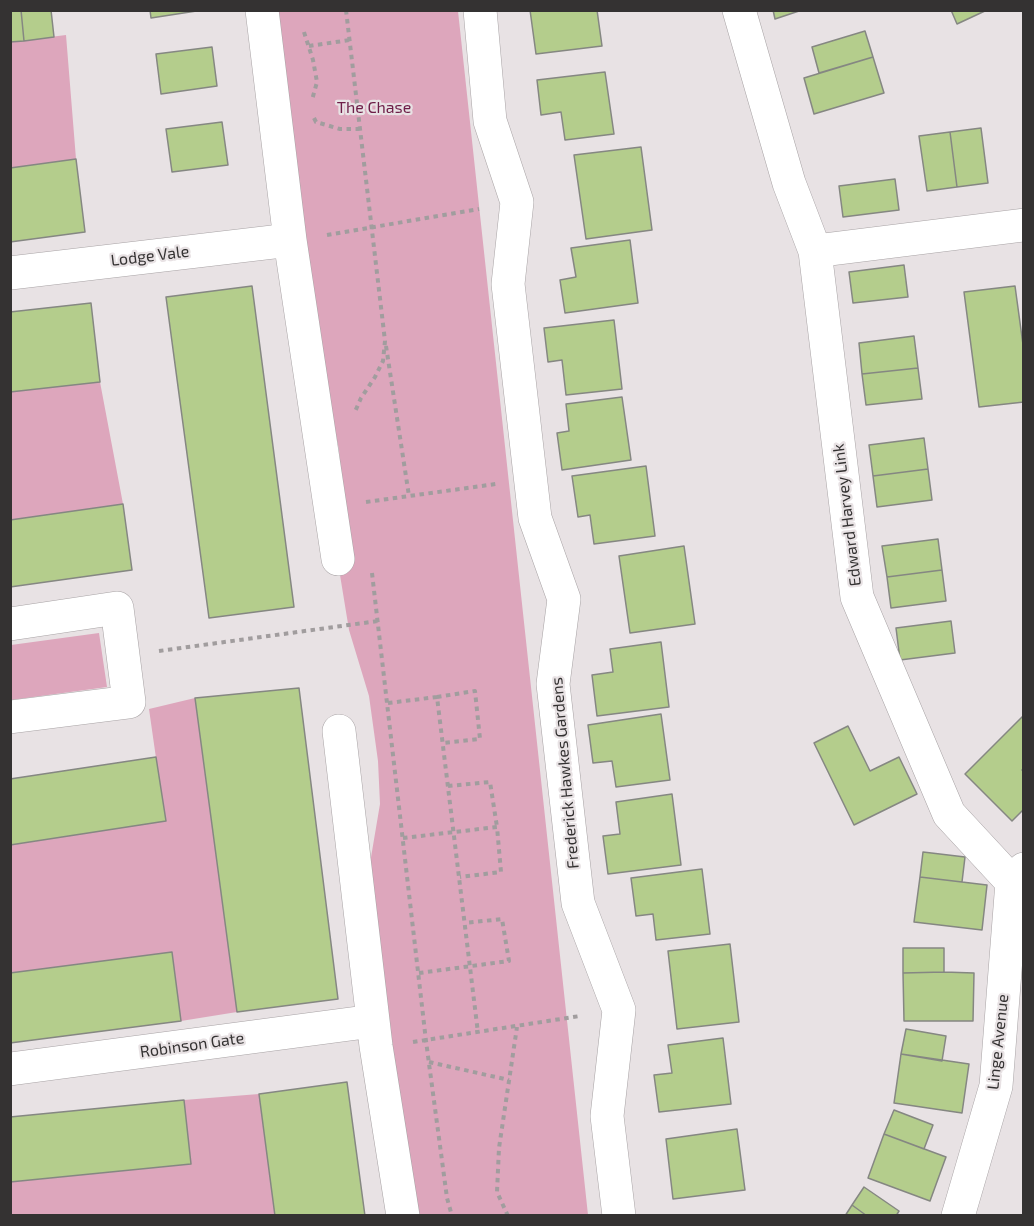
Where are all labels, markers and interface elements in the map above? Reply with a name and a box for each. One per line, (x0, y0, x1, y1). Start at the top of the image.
park label: The Chase (337, 98, 411, 118)
street label: Lodge Vale (110, 242, 190, 270)
street label: Edward Harvey Link (829, 443, 865, 587)
street label: Frederick Hawkes Gardens (547, 677, 583, 869)
street label: Linge Avenue (983, 993, 1013, 1091)
street label: Robinson Gate (139, 1028, 245, 1062)

